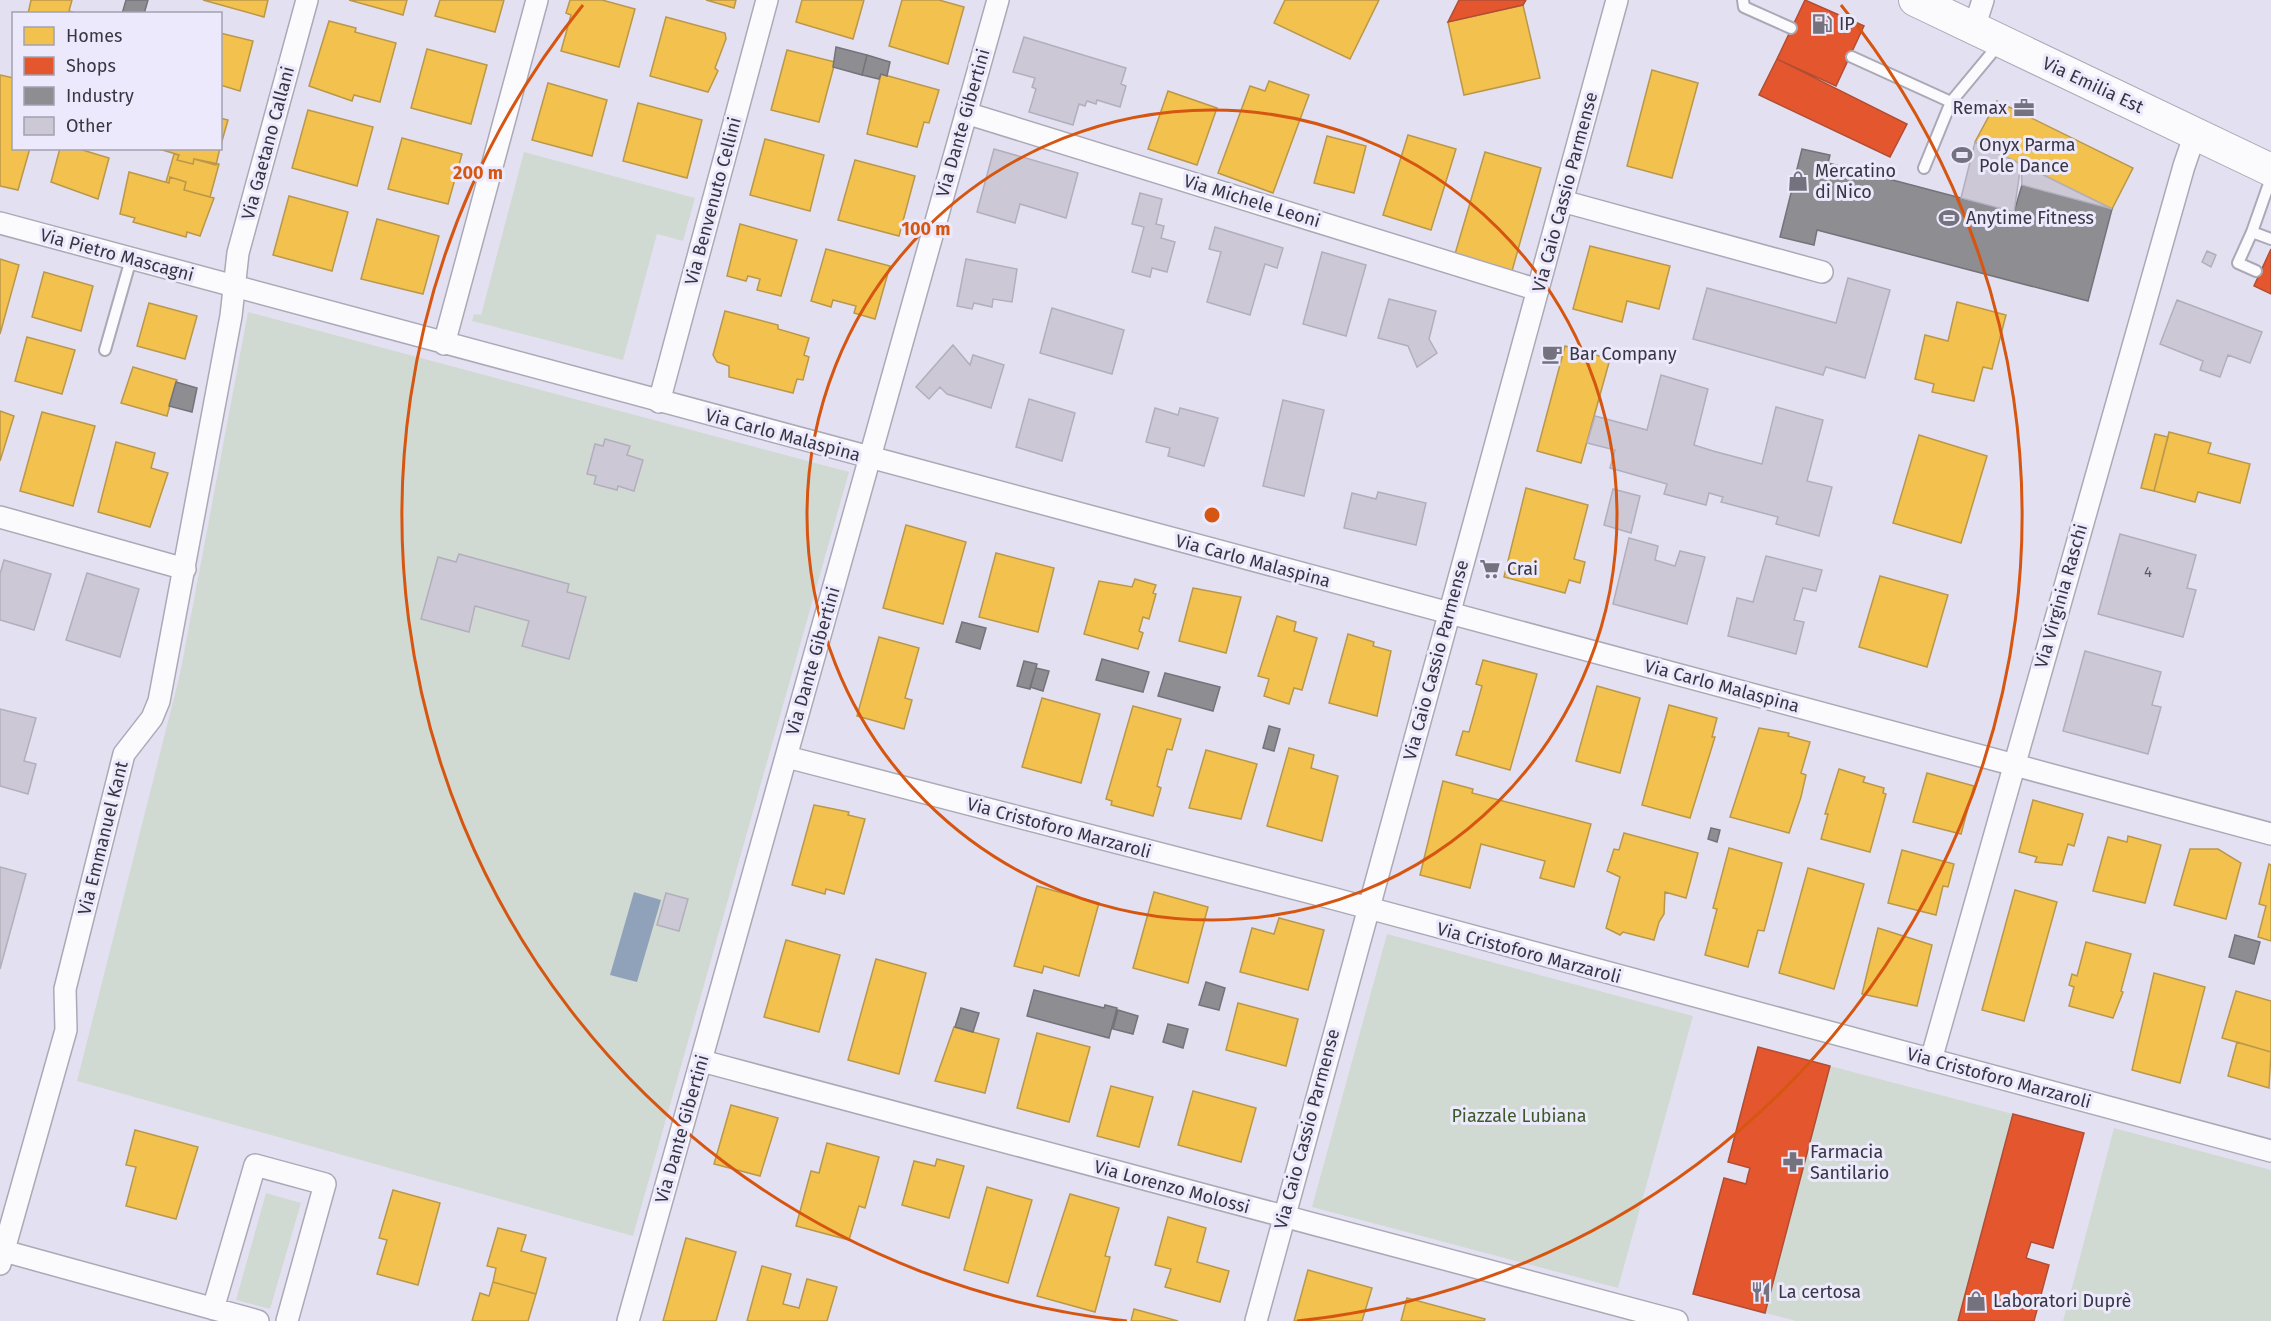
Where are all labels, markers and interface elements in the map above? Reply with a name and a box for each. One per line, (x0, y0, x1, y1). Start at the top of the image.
legend (12, 12, 222, 150)
fuel station icon: IP (1810, 12, 1834, 36)
place label: IP (1839, 13, 1855, 35)
text: Homes (66, 25, 122, 47)
street label: Via Dante Gibertini (931, 46, 995, 200)
street label: Via Emilia Est (2039, 52, 2147, 118)
text: Shops (66, 55, 116, 77)
street label: Via Gaetano Callani (237, 64, 299, 222)
text: Industry (66, 85, 134, 107)
street label: Via Caio Cassio Parmense (1528, 89, 1602, 295)
office icon: Remax (2012, 96, 2036, 120)
place label: Remax (1953, 97, 2007, 119)
text: Other (66, 115, 112, 137)
street label: Via Benvenuto Cellini (680, 115, 746, 287)
place label: Onyx Parma Pole Dance (1979, 134, 2076, 177)
sports icon: Onyx Parma Pole Dance (1950, 143, 1974, 167)
place label: Mercatino di Nico (1815, 160, 1896, 203)
text: 200 m (453, 162, 503, 184)
shop icon: Mercatino di Nico (1786, 169, 1810, 193)
street label: Via Michele Leoni (1181, 170, 1323, 232)
sports icon: Anytime Fitness (1937, 206, 1961, 230)
place label: Anytime Fitness (1966, 207, 2094, 229)
text: 100 m (902, 218, 950, 240)
street label: Via Pietro Mascagni (38, 224, 196, 286)
cafe icon: Bar Company (1540, 342, 1564, 366)
place label: Bar Company (1569, 343, 1677, 365)
street label: Via Carlo Malaspina (703, 404, 863, 466)
centre of rings (1202, 505, 1222, 525)
street label: Via Virginia Raschi (2030, 521, 2092, 671)
street label: Via Carlo Malaspina (1173, 530, 1333, 592)
street label: Via Caio Cassio Parmense (1399, 557, 1473, 763)
supermarket icon: Crai (1478, 557, 1502, 581)
place label: Crai (1507, 558, 1538, 580)
house number: 4 (2144, 563, 2152, 581)
street label: Via Dante Gibertini (781, 584, 845, 738)
street label: Via Carlo Malaspina (1642, 655, 1802, 717)
street label: Via Emmanuel Kant (73, 758, 133, 917)
street label: Via Cristoforo Marzaroli (964, 793, 1154, 863)
street label: Via Cristoforo Marzaroli (1434, 918, 1624, 988)
street label: Via Caio Cassio Parmense (1270, 1026, 1344, 1232)
street label: Via Cristoforo Marzaroli (1904, 1043, 2094, 1113)
street label: Via Dante Gibertini (650, 1052, 714, 1206)
park label: Piazzale Lubiana (1451, 1105, 1587, 1127)
place label: Farmacia Santilario (1810, 1141, 1889, 1184)
pharmacy icon: Farmacia Santilario (1781, 1150, 1805, 1174)
street label: Via Lorenzo Molossi (1092, 1156, 1252, 1218)
restaurant icon: La certosa (1749, 1280, 1773, 1304)
place label: La certosa (1778, 1281, 1861, 1303)
shop icon: Laboratori Duprè (1964, 1289, 1988, 1313)
place label: Laboratori Duprè (1993, 1290, 2131, 1312)

